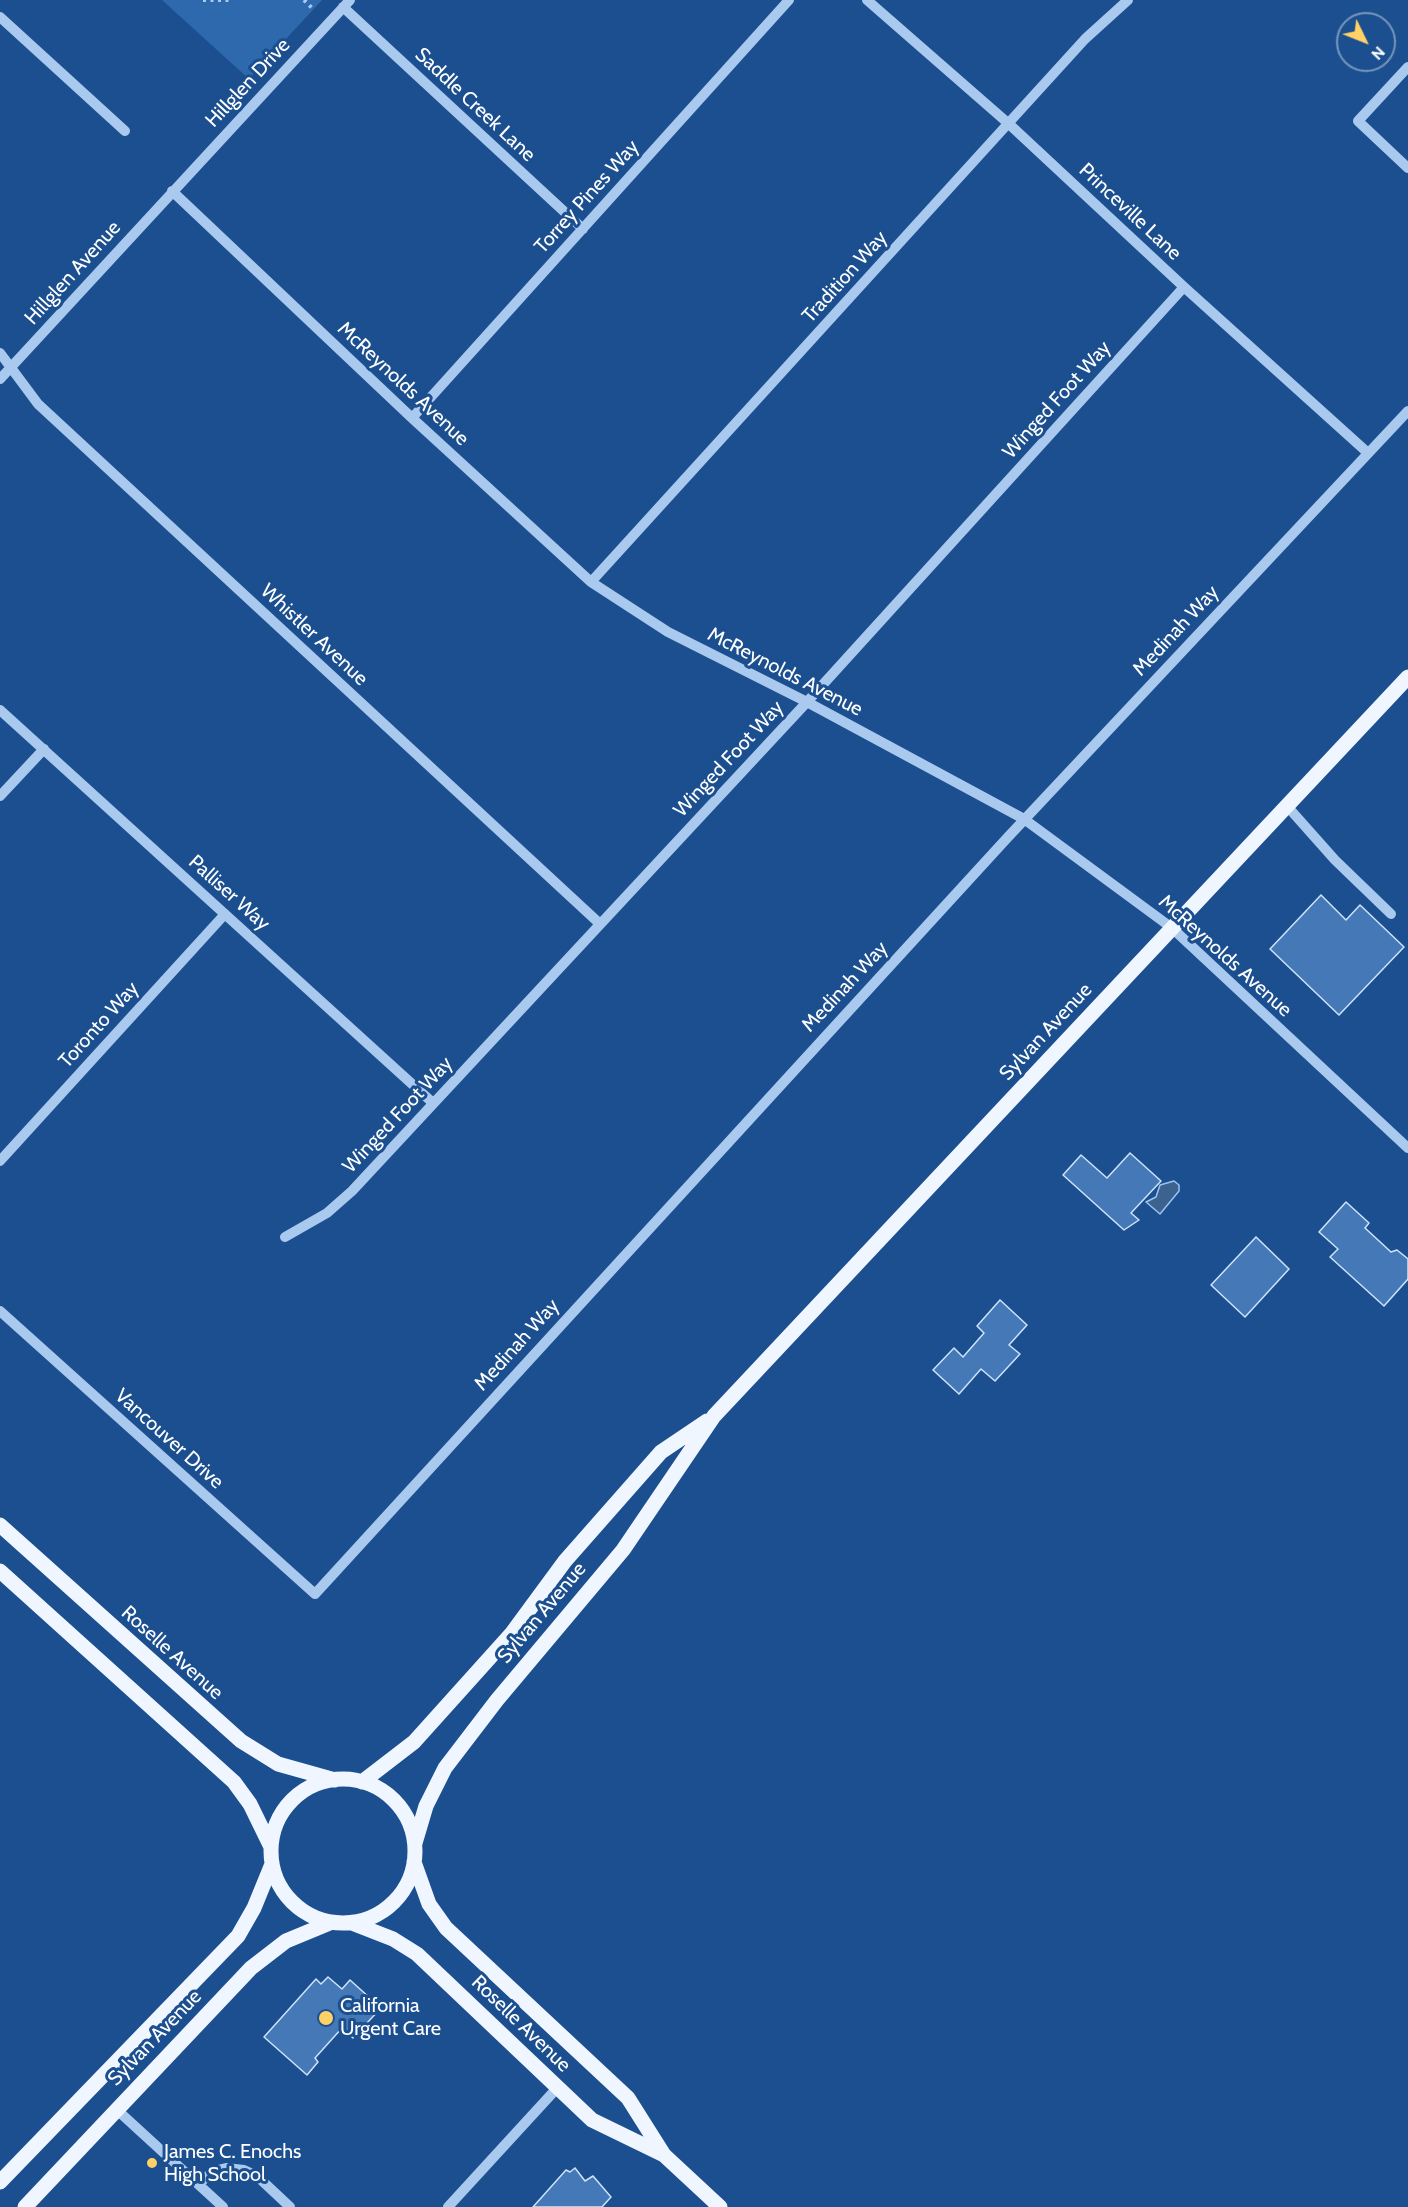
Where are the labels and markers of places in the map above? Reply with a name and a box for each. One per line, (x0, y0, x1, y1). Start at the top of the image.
place label: California Urgent Care (340, 1994, 441, 2041)
marker: California Urgent Care (317, 2009, 335, 2027)
place label: James C. Enochs High School (164, 2140, 301, 2187)
marker: James C. Enochs High School (145, 2156, 159, 2170)

